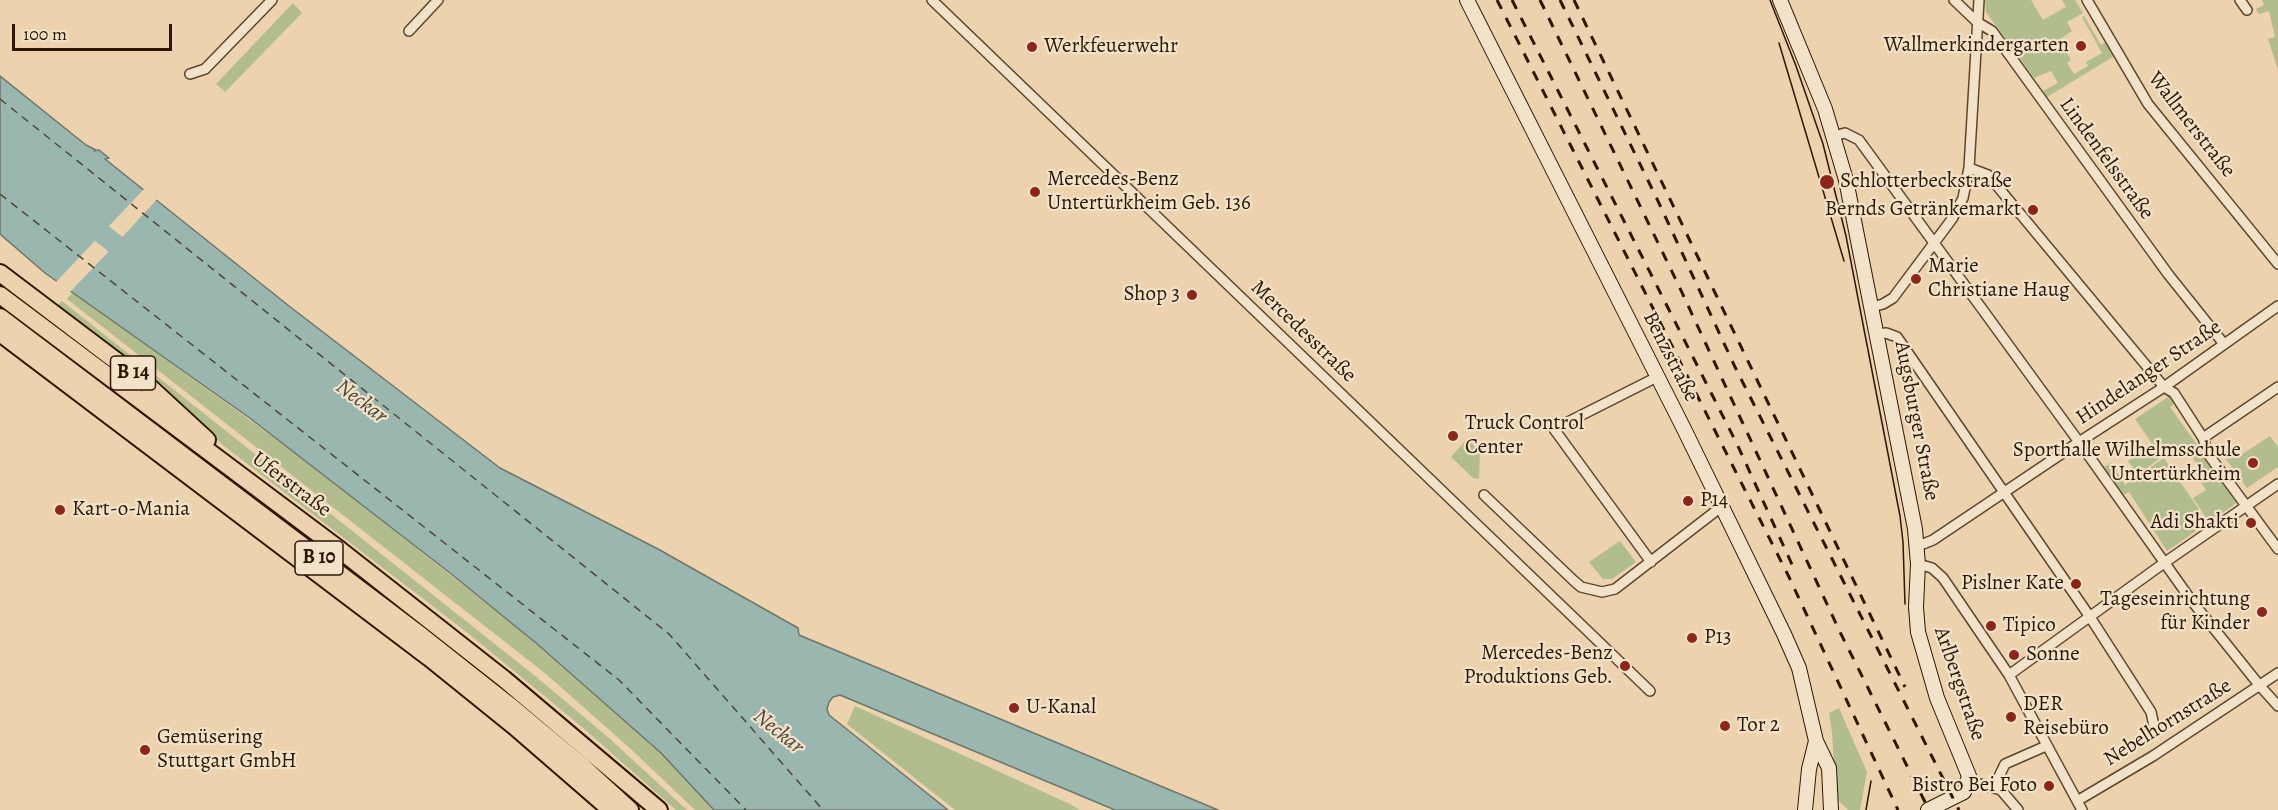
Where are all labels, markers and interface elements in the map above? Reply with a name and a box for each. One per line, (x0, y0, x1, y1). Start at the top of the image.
scale bar (15, 12, 176, 50)
text: 100 m (23, 22, 67, 46)
place label: Wallmerkindergarten (1884, 33, 2069, 59)
place label: Werkfeuerwehr (1044, 34, 1178, 60)
marker: Wallmerkindergarten (2074, 39, 2088, 53)
marker: Werkfeuerwehr (1025, 40, 1039, 54)
street label: Wallmerstraße (2142, 67, 2240, 183)
street label: Lindenfelsstraße (2053, 93, 2159, 225)
place label: Mercedes-Benz Untertürkheim Geb. 136 (1047, 167, 1251, 217)
place label: Schlotterbeckstraße (1840, 169, 2012, 195)
marker: Schlotterbeckstraße (1818, 173, 1836, 191)
marker: Mercedes-Benz Untertürkheim Geb. 136 (1028, 185, 1042, 199)
place label: Bernds Getränkemarkt (1825, 197, 2021, 223)
marker: Bernds Getränkemarkt (2026, 203, 2040, 217)
place label: Marie Christiane Haug (1928, 254, 2070, 304)
marker: Marie Christiane Haug (1909, 272, 1923, 286)
street label: Mercedesstraße (1245, 276, 1361, 388)
place label: Shop 3 (1123, 282, 1180, 308)
marker: Shop 3 (1185, 288, 1199, 302)
street label: Benzstraße (1637, 308, 1703, 406)
street label: Hindelanger Straße (2072, 315, 2226, 431)
street label: Augsburger Straße (1888, 339, 1944, 503)
road number: B 14 (110, 356, 156, 390)
water label: Neckar (330, 374, 392, 430)
place label: Truck Control Center (1465, 411, 1584, 461)
marker: Truck Control Center (1446, 429, 1460, 443)
place label: Sporthalle Wilhelmsschule Untertürkheim (2013, 438, 2241, 488)
street label: Uferstraße (246, 447, 336, 523)
marker: Sporthalle Wilhelmsschule Untertürkheim (2246, 456, 2260, 470)
place label: P14 (1700, 488, 1728, 514)
marker: P14 (1681, 494, 1695, 508)
place label: Kart-o-Mania (72, 497, 190, 523)
marker: Kart-o-Mania (53, 503, 67, 517)
place label: Adi Shakti (2150, 510, 2239, 536)
marker: Adi Shakti (2244, 516, 2258, 530)
road number: B 10 (295, 541, 343, 575)
place label: Pislner Kate (1961, 571, 2064, 597)
marker: Pislner Kate (2069, 577, 2083, 591)
place label: Tageseinrichtung für Kinder (2100, 587, 2250, 637)
marker: Tageseinrichtung für Kinder (2255, 605, 2269, 619)
place label: Tipico (2003, 613, 2056, 639)
marker: Tipico (1984, 619, 1998, 633)
street label: Arlbergstraße (1928, 624, 1990, 744)
place label: P13 (1704, 625, 1731, 651)
marker: P13 (1685, 631, 1699, 645)
place label: Mercedes-Benz Produktions Geb. (1464, 641, 1613, 691)
place label: Sonne (2026, 642, 2080, 668)
marker: Sonne (2007, 648, 2021, 662)
marker: Mercedes-Benz Produktions Geb. (1618, 659, 1632, 673)
street label: Nebelhornstraße (2100, 674, 2236, 772)
place label: DER Reisebüro (2023, 692, 2109, 742)
place label: U-Kanal (1026, 695, 1096, 721)
marker: U-Kanal (1007, 701, 1021, 715)
water label: Neckar (747, 704, 809, 760)
marker: DER Reisebüro (2004, 710, 2018, 724)
place label: Tor 2 (1737, 713, 1780, 739)
marker: Tor 2 (1718, 719, 1732, 733)
place label: Gemüsering Stuttgart GmbH (157, 725, 297, 775)
marker: Gemüsering Stuttgart GmbH (138, 743, 152, 757)
place label: Bistro Bei Foto (1911, 773, 2037, 799)
marker: Bistro Bei Foto (2042, 779, 2056, 793)

